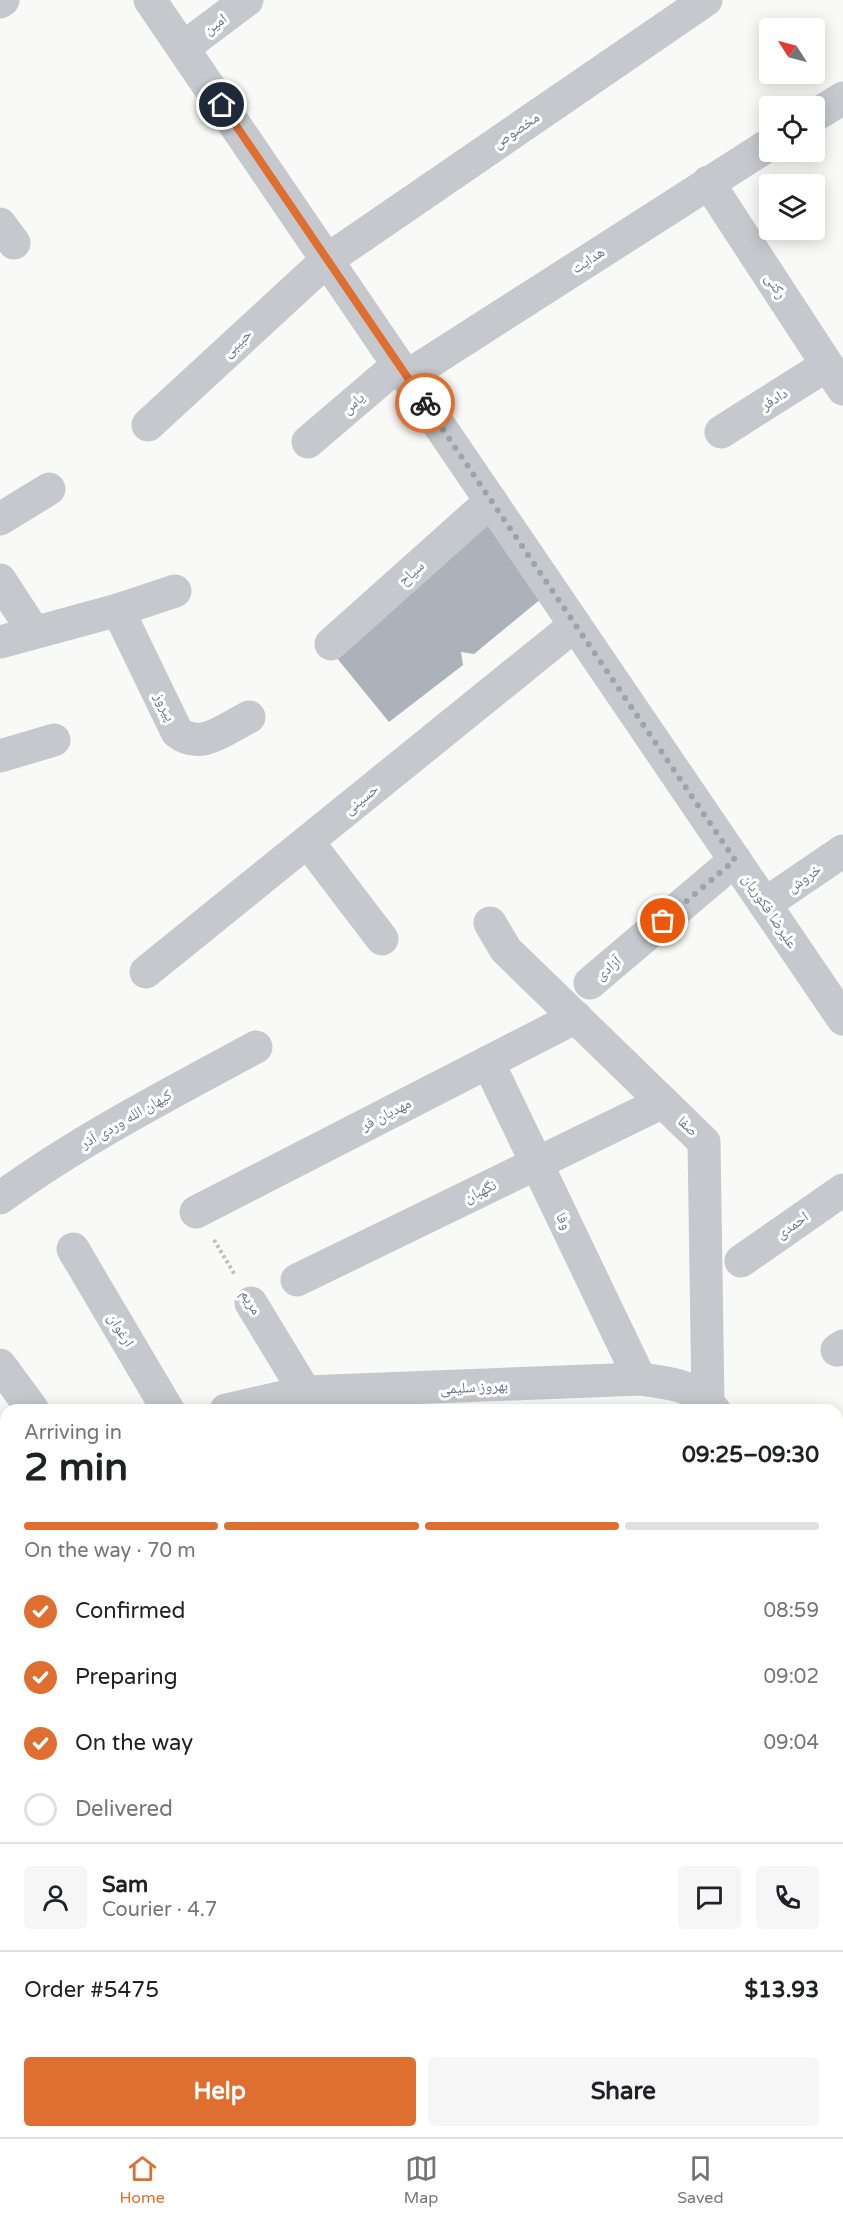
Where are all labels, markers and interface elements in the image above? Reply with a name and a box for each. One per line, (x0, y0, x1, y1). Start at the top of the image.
street label: امین (200, 9, 231, 39)
north arrow (759, 18, 825, 84)
map controls (759, 18, 825, 240)
pin (196, 79, 247, 130)
icon: home (205, 88, 238, 121)
button: locate (759, 96, 825, 162)
street label: مخصوص (489, 108, 543, 153)
button: layers (759, 174, 825, 240)
street label: هدایت (568, 243, 608, 277)
street label: رکنی (760, 270, 791, 303)
street label: حبیبی (218, 325, 257, 362)
courier (395, 373, 455, 433)
street label: دادفر (756, 384, 791, 415)
icon: bike (409, 387, 442, 420)
street label: یاس (338, 388, 369, 418)
street label: سیاح (394, 557, 428, 590)
street label: پیروز (150, 689, 180, 724)
street label: حسینی (340, 779, 383, 819)
street label: خروش (783, 860, 826, 897)
street label: علیرضا فکوریان (738, 870, 802, 953)
pin (637, 895, 688, 946)
icon: bag (646, 904, 679, 937)
street label: آزادی (591, 951, 626, 985)
street label: کیهان الله وردی آذر (76, 1086, 175, 1154)
street label: مهدیان فر (357, 1094, 415, 1136)
street label: صفا (674, 1112, 702, 1140)
street label: نگهبان (461, 1176, 500, 1207)
street label: احمدی (772, 1207, 812, 1243)
street label: وفا (552, 1209, 576, 1233)
street label: مریم (236, 1286, 265, 1318)
street label: ارغوان (103, 1310, 138, 1351)
street label: بهروز سلیمی (440, 1376, 509, 1399)
text: Arriving in (24, 1421, 122, 1445)
text: 09:25–09:30 (682, 1442, 819, 1468)
text: 2 min (24, 1444, 128, 1491)
text: On the way · 70 m (24, 1539, 196, 1563)
icon: check (24, 1595, 57, 1628)
text: Confirmed (75, 1598, 185, 1624)
text: 08:59 (764, 1599, 819, 1623)
icon: check (24, 1661, 57, 1694)
text: Preparing (75, 1664, 178, 1690)
text: 09:02 (764, 1665, 819, 1689)
icon: check (24, 1727, 57, 1760)
text: On the way (75, 1730, 193, 1756)
text: 09:04 (764, 1731, 819, 1755)
text: Delivered (75, 1796, 173, 1822)
button: person (24, 1866, 87, 1929)
button: chat (678, 1866, 741, 1929)
button: phone (756, 1866, 819, 1929)
text: Sam (102, 1872, 148, 1898)
text: Courier · 4.7 (102, 1898, 217, 1922)
text: Order #5475 (24, 1977, 159, 2003)
text: $13.93 (744, 1977, 819, 2003)
button: Help (24, 2057, 416, 2126)
button: Share (428, 2057, 819, 2126)
tab: Home (119, 2152, 165, 2208)
tab: Map (404, 2152, 438, 2208)
tab: Saved (677, 2152, 723, 2208)

